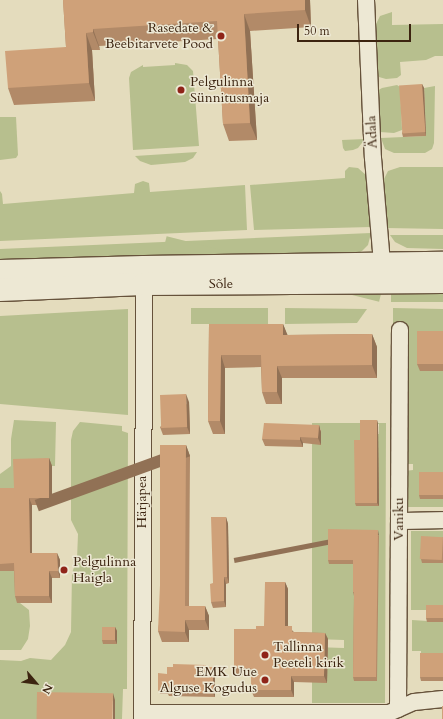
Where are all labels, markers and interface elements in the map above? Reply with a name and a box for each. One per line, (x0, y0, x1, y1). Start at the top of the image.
scale bar (299, 16, 413, 42)
place label: Rasedate & Beebitarvete Pood (105, 20, 213, 52)
text: 50 m (304, 23, 330, 39)
marker: Rasedate & Beebitarvete Pood (216, 31, 226, 41)
place label: Pelgulinna Sünnitusmaja (190, 74, 269, 106)
marker: Pelgulinna Sünnitusmaja (175, 84, 187, 96)
street label: Ädala (363, 115, 381, 149)
street label: Sõle (209, 276, 233, 292)
street label: Härjapea (134, 476, 150, 528)
street label: Vaniku (391, 497, 407, 541)
place label: Pelgulinna Haigla (73, 554, 136, 586)
marker: Pelgulinna Haigla (58, 564, 70, 576)
place label: Tallinna Peeteli kirik (273, 639, 344, 672)
marker: Tallinna Peeteli kirik (260, 650, 270, 660)
north arrow (16, 663, 56, 703)
place label: EMK Uue Alguse Kogudus (160, 664, 257, 696)
marker: EMK Uue Alguse Kogudus (260, 675, 270, 685)
text: N (38, 681, 56, 697)

